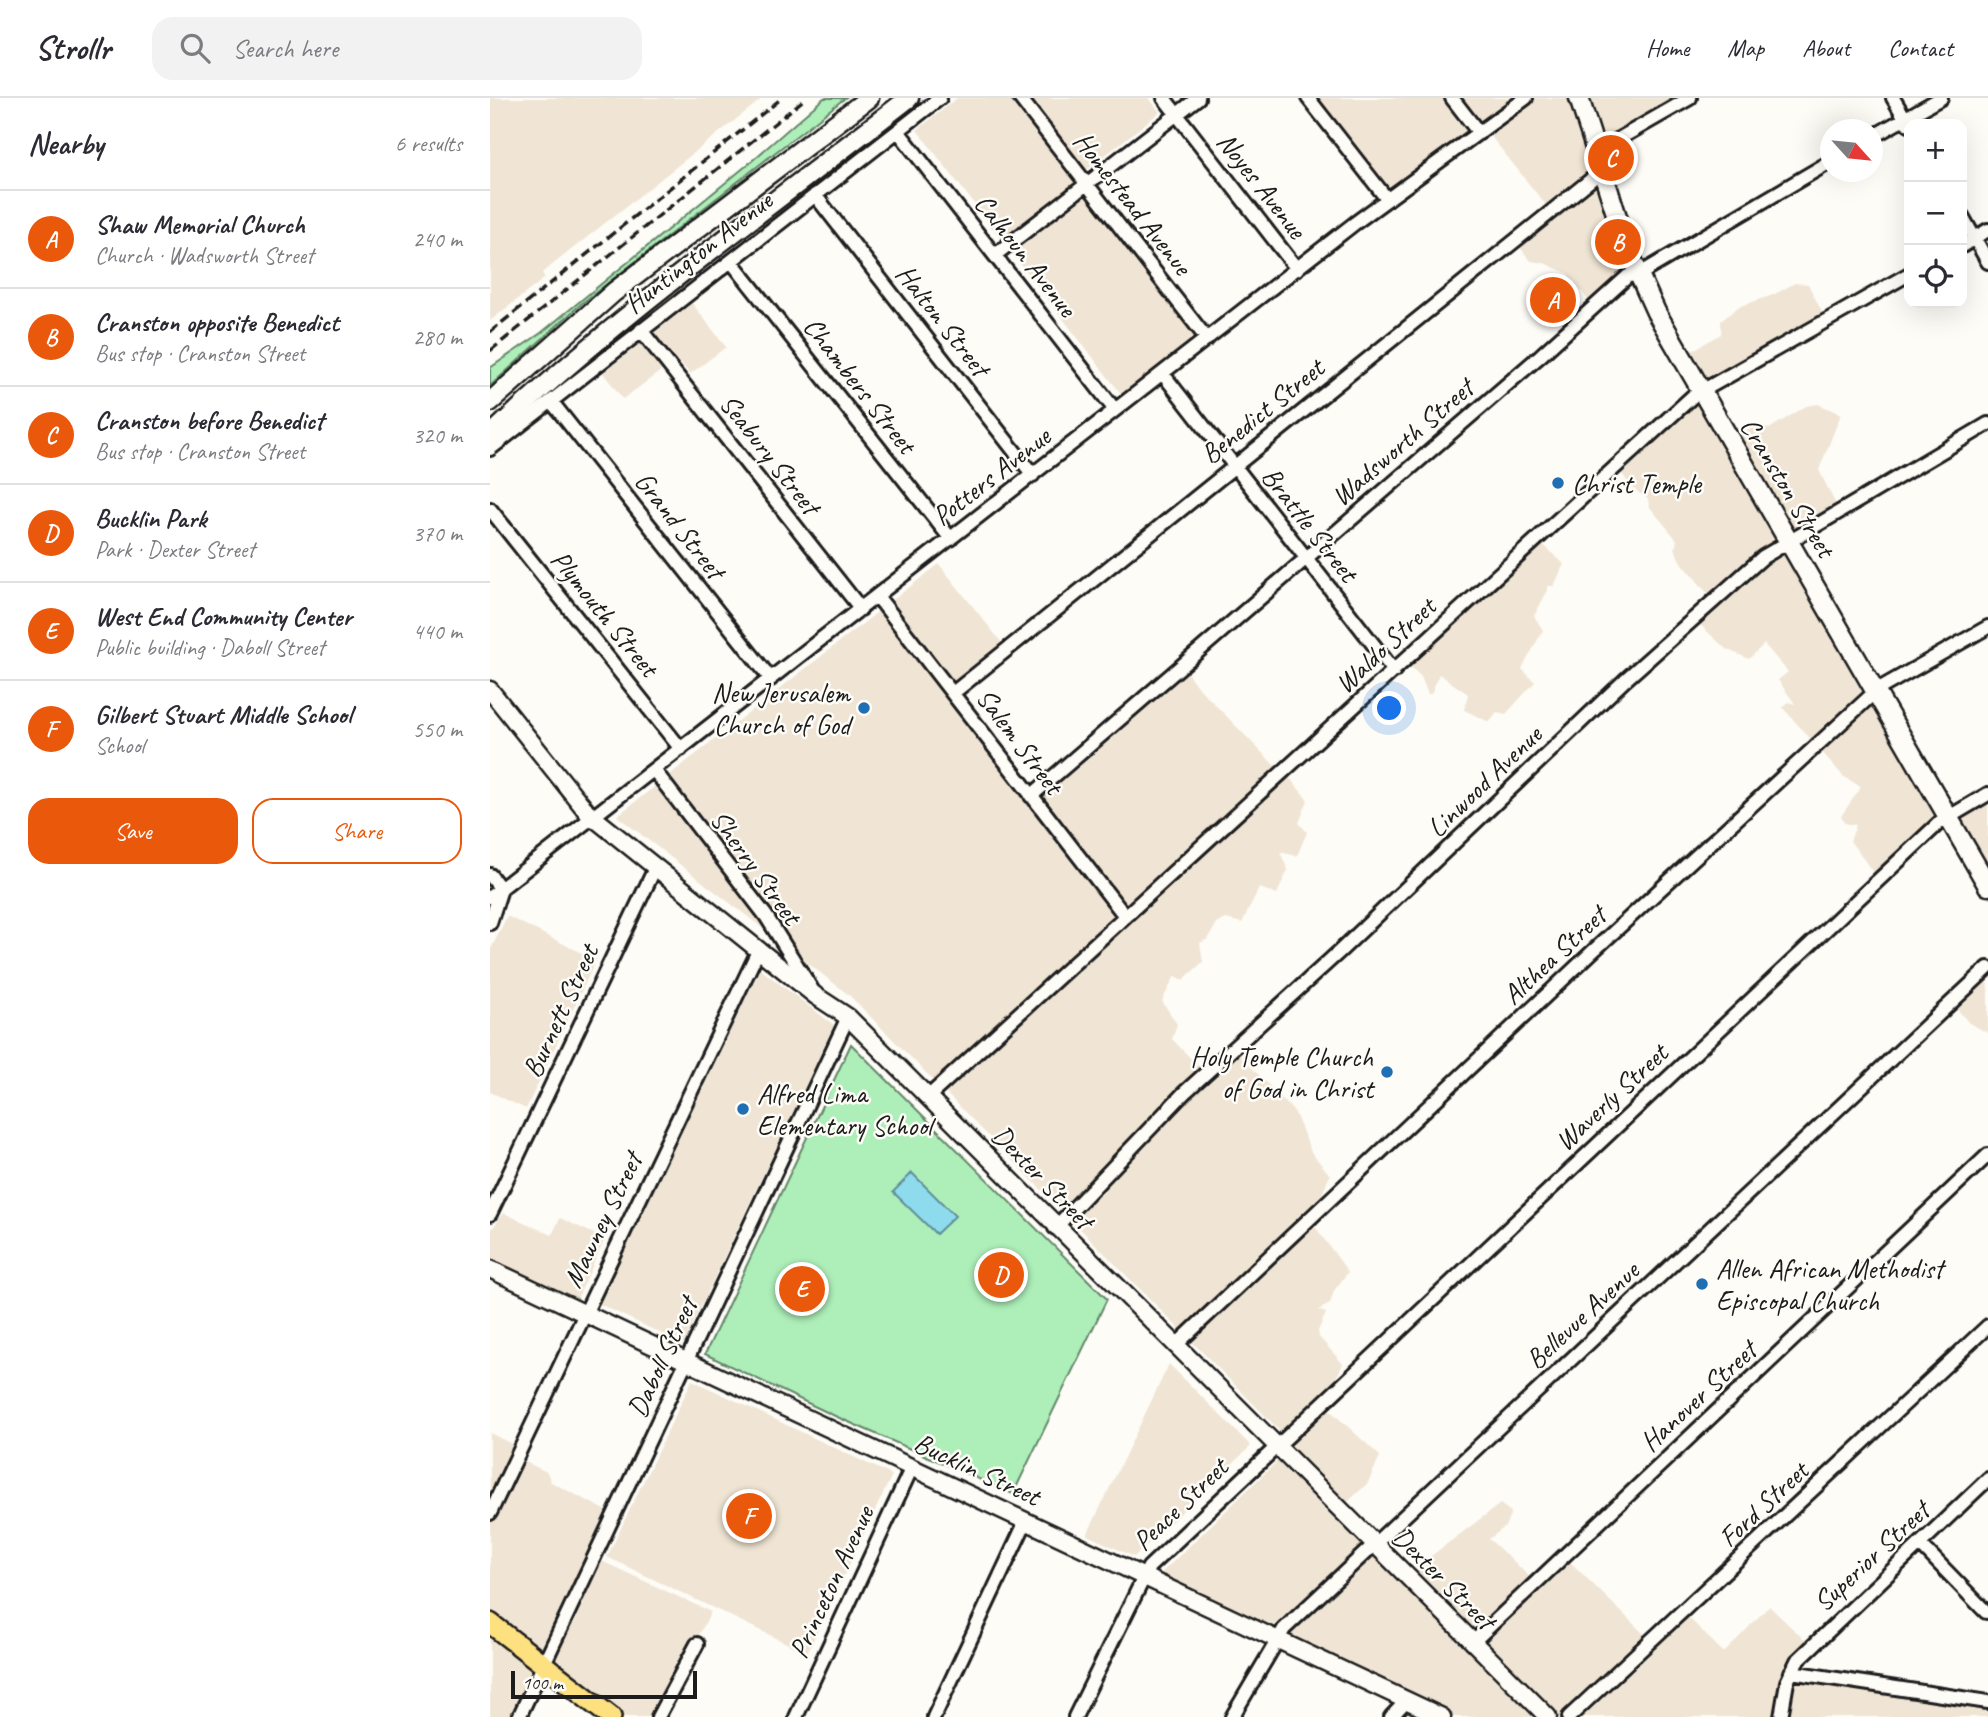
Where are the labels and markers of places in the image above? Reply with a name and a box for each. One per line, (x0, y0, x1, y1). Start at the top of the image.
pin: C (1588, 132, 1634, 184)
pin: B (1595, 216, 1641, 268)
pin: A (1530, 274, 1576, 326)
place label: Christ Temple (1572, 466, 1703, 501)
marker: Christ Temple (1550, 475, 1566, 491)
place label: New Jerusalem Church of God (712, 675, 854, 742)
marker: New Jerusalem Church of God (856, 700, 872, 716)
place label: Holy Temple Church of God in Christ (1190, 1039, 1376, 1106)
marker: Holy Temple Church of God in Christ (1379, 1064, 1395, 1080)
place label: Alfred Lima Elementary School (757, 1076, 937, 1143)
marker: Alfred Lima Elementary School (735, 1101, 751, 1117)
pin: D (978, 1249, 1024, 1301)
place label: Allen African Methodist Episcopal Church (1716, 1251, 1947, 1318)
pin: E (779, 1263, 825, 1315)
marker: Allen African Methodist Episcopal Church (1694, 1276, 1710, 1292)
pin: F (726, 1490, 772, 1542)

